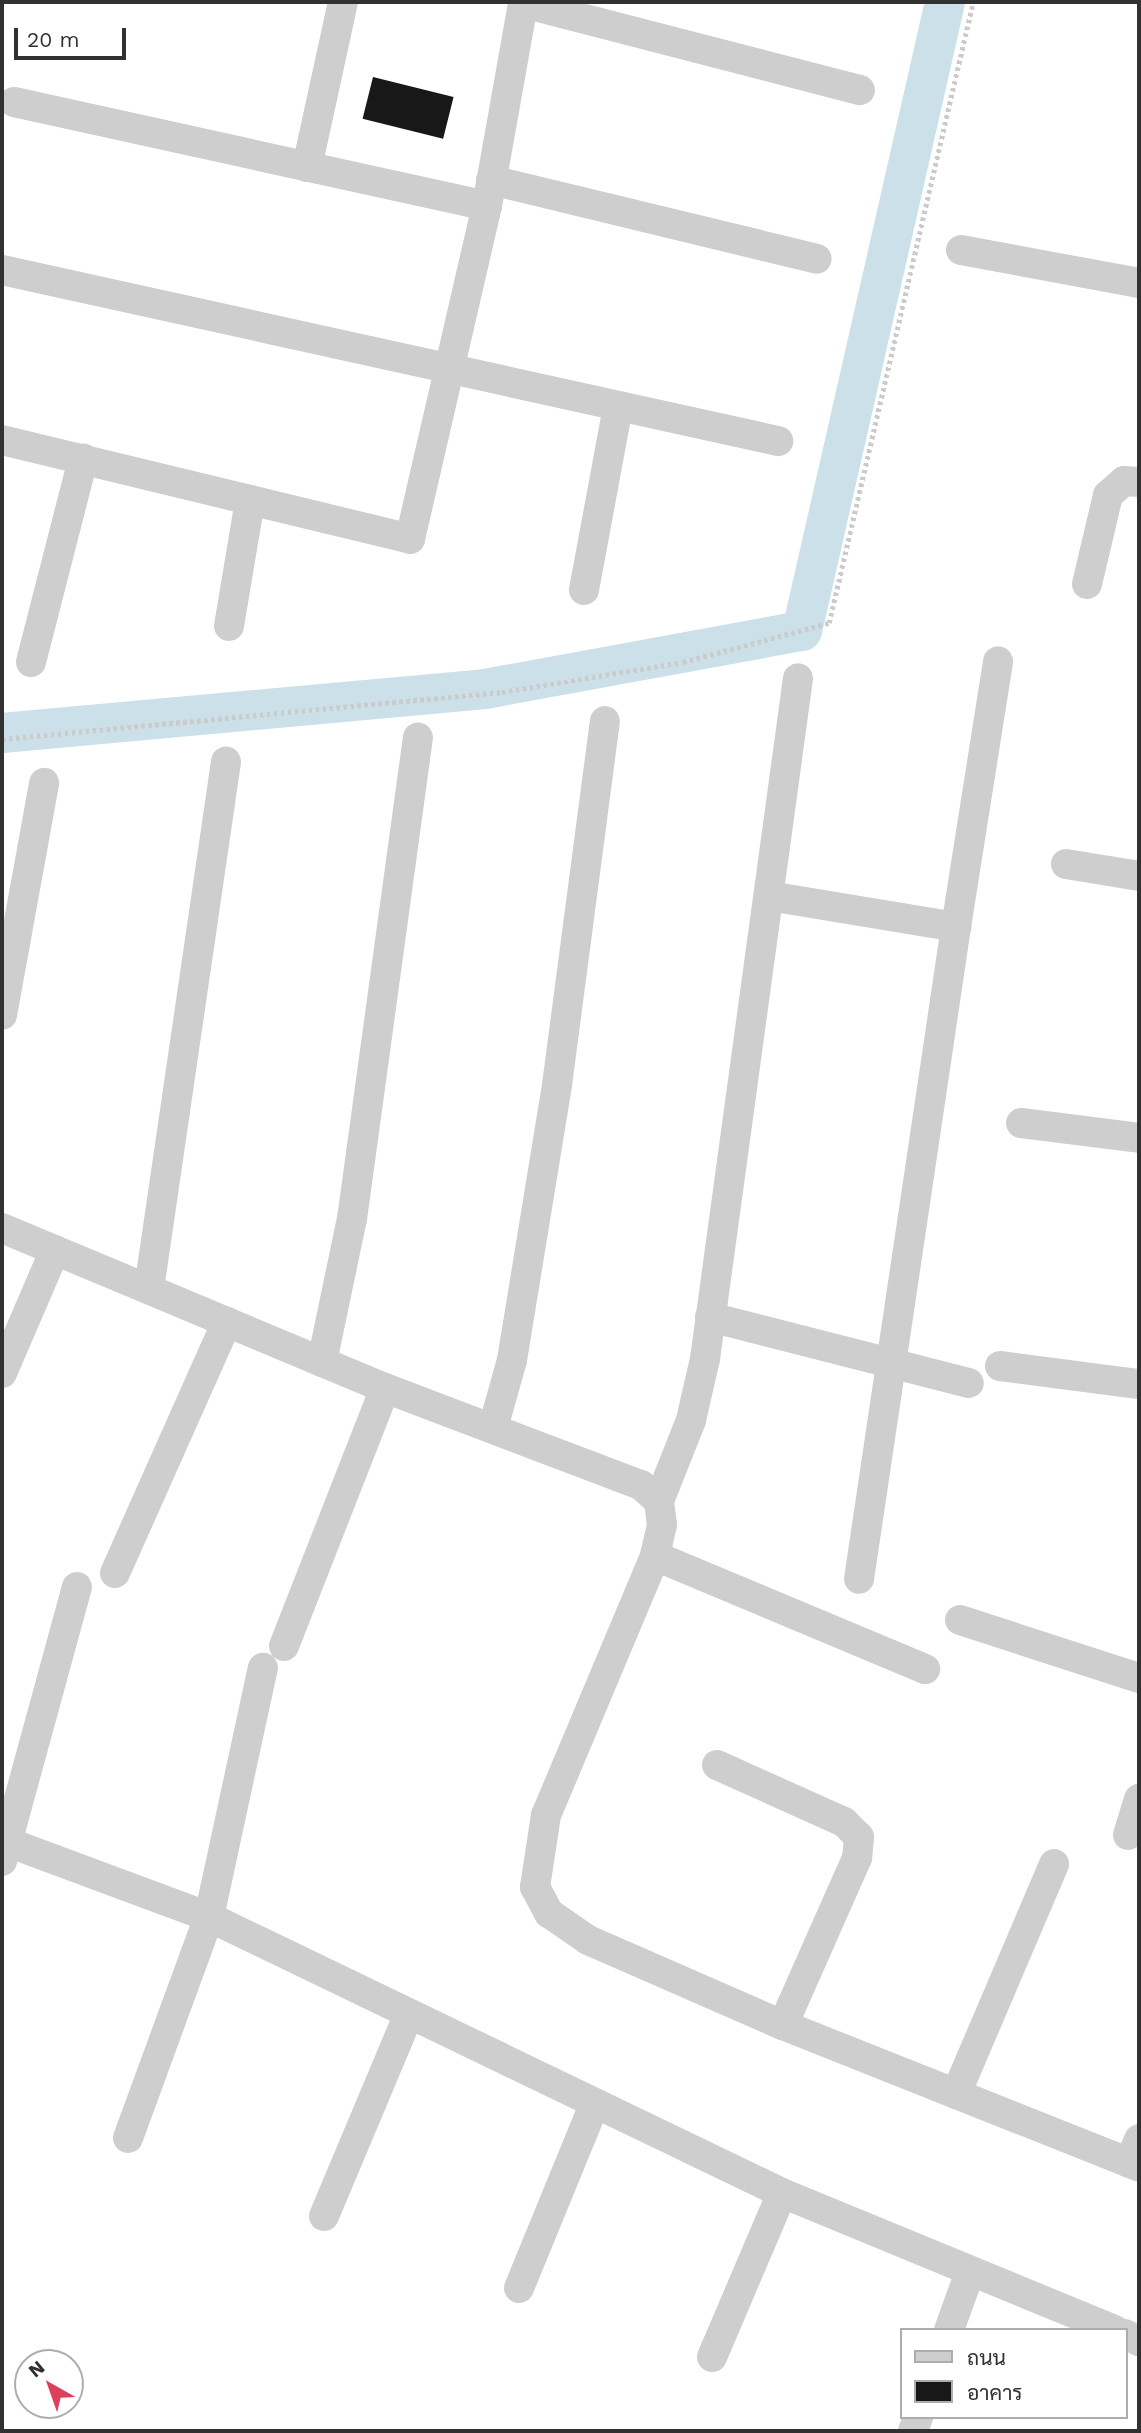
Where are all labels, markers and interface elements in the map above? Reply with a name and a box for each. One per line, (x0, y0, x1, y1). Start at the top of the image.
scale bar (18, 14, 130, 58)
text: 20 m (27, 27, 79, 52)
legend (900, 2328, 1127, 2419)
text: ถนน (967, 2345, 1006, 2370)
north arrow (14, 2349, 84, 2419)
text: N (24, 2356, 49, 2382)
text: อาคาร (967, 2380, 1023, 2405)

